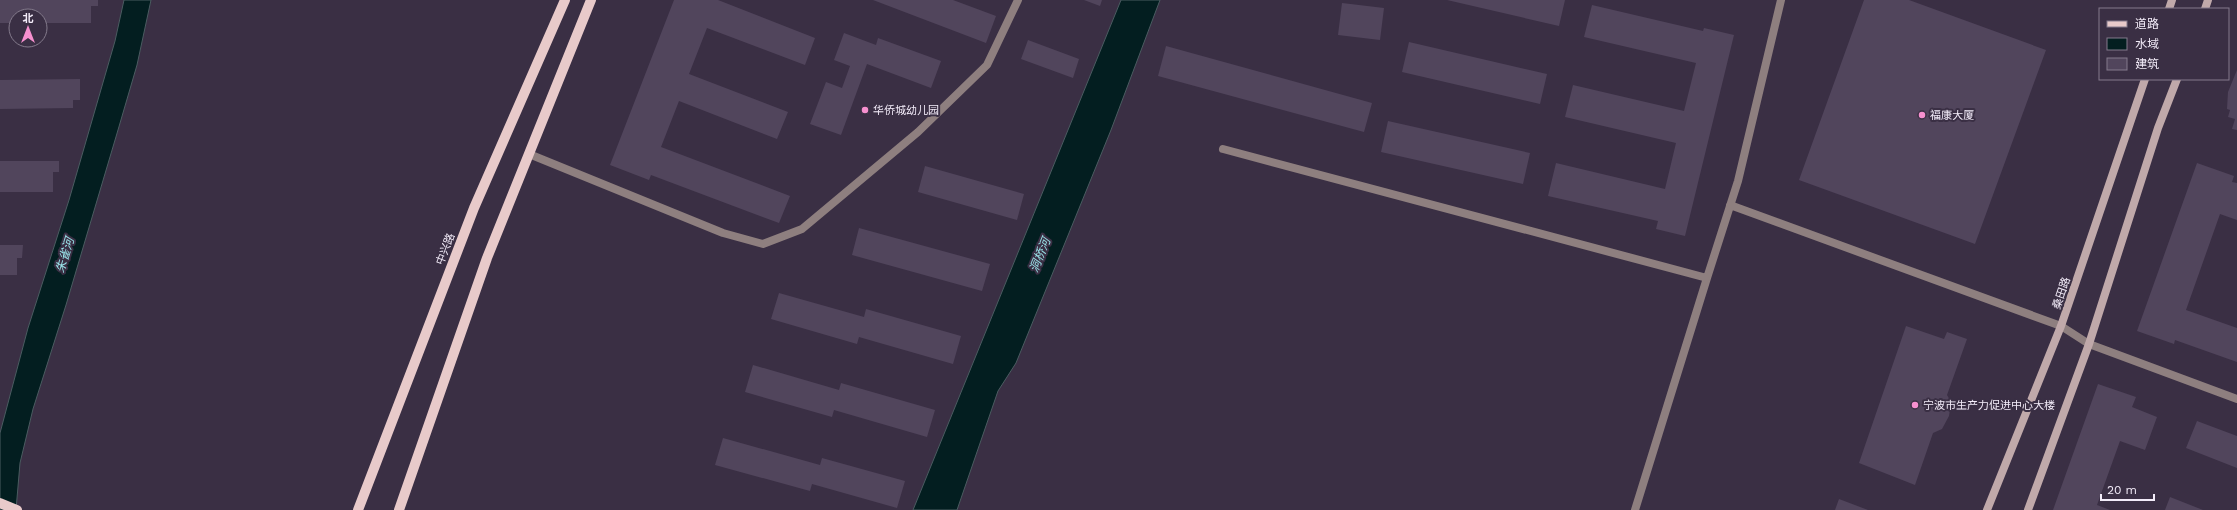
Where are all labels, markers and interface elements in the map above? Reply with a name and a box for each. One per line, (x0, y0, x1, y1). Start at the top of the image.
north arrow (8, 8, 48, 48)
legend (2099, 8, 2229, 80)
text: 北 (23, 12, 34, 25)
text: 道路 (2135, 17, 2159, 31)
text: 水域 (2135, 37, 2159, 51)
text: 建筑 (2135, 57, 2159, 71)
place label: 华侨城幼儿园 (873, 104, 939, 117)
marker: 华侨城幼儿园 (860, 105, 870, 115)
place label: 福康大厦 (1930, 109, 1974, 122)
marker: 福康大厦 (1917, 110, 1927, 120)
street label: 中兴路 (433, 231, 457, 267)
water label: 朱雀河 (53, 234, 78, 274)
water label: 洞桥河 (1027, 234, 1054, 274)
street label: 桑田路 (2050, 275, 2073, 311)
place label: 宁波市生产力促进中心大楼 (1923, 399, 2055, 412)
marker: 宁波市生产力促进中心大楼 (1910, 400, 1920, 410)
scale bar (2101, 476, 2154, 502)
text: 20 m (2107, 483, 2137, 497)

